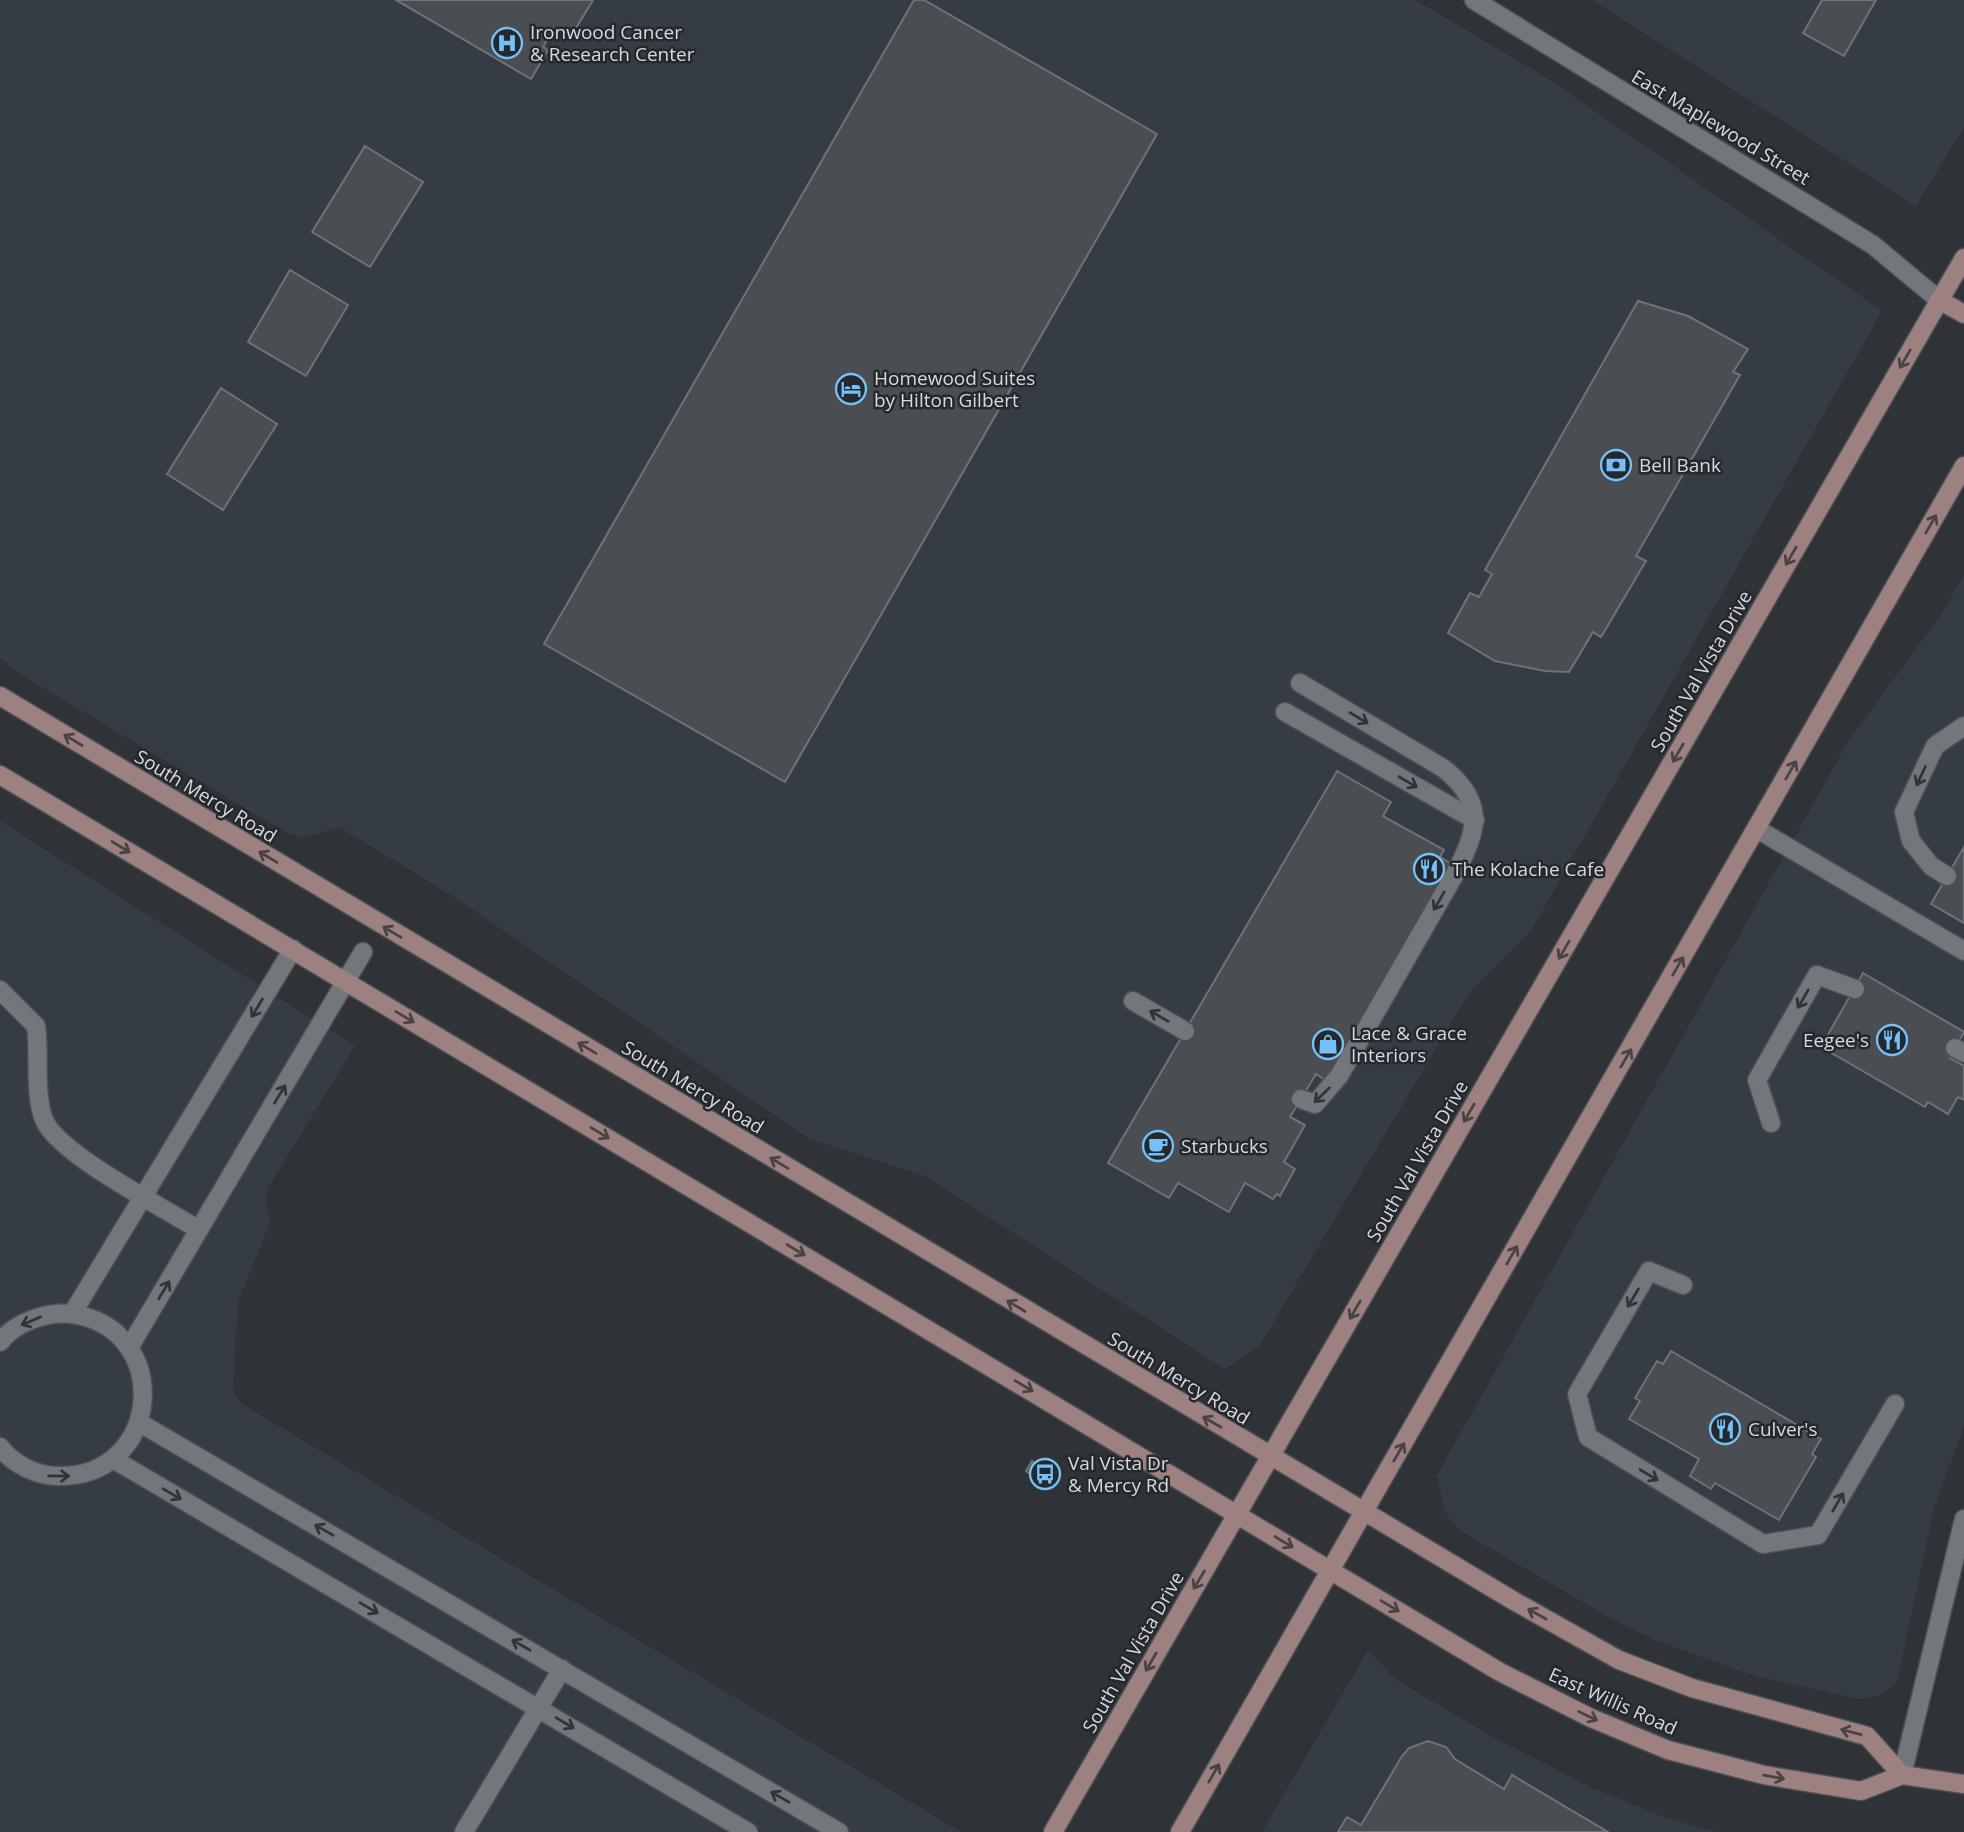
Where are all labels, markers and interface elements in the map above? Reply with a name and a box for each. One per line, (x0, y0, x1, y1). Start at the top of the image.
place label: Ironwood Cancer & Research Center (530, 19, 695, 67)
hospital icon: Ironwood Cancer & Research Center (490, 26, 524, 60)
street label: East Maplewood Street (1627, 63, 1815, 191)
one-way arrow (1898, 348, 1911, 369)
place label: Homewood Suites by Hilton Gilbert (874, 365, 1035, 413)
hotel icon: Homewood Suites by Hilton Gilbert (834, 372, 868, 406)
bank icon: Bell Bank (1599, 448, 1633, 482)
place label: Bell Bank (1639, 452, 1721, 478)
one-way arrow (1924, 515, 1938, 535)
one-way arrow (1784, 546, 1798, 566)
street label: South Val Vista Drive (1644, 586, 1758, 756)
one-way arrow (1348, 711, 1368, 725)
one-way arrow (63, 733, 83, 747)
street label: South Mercy Road (130, 743, 282, 849)
one-way arrow (1671, 743, 1685, 763)
one-way arrow (1784, 760, 1798, 780)
one-way arrow (1914, 765, 1928, 786)
one-way arrow (1398, 775, 1418, 789)
one-way arrow (111, 841, 131, 855)
one-way arrow (258, 850, 278, 864)
restaurant icon: The Kolache Cafe (1412, 852, 1446, 886)
place label: The Kolache Cafe (1452, 856, 1604, 882)
one-way arrow (1432, 891, 1446, 911)
one-way arrow (383, 924, 403, 938)
one-way arrow (1557, 940, 1571, 960)
one-way arrow (1672, 956, 1686, 976)
one-way arrow (1796, 989, 1810, 1009)
one-way arrow (250, 997, 264, 1017)
one-way arrow (1149, 1009, 1170, 1022)
one-way arrow (394, 1010, 414, 1024)
place label: Lace & Grace Interiors (1351, 1020, 1467, 1068)
restaurant icon: Eegee's (1875, 1023, 1909, 1057)
shop icon: Lace & Grace Interiors (1311, 1027, 1345, 1061)
place label: Eegee's (1803, 1027, 1869, 1053)
street label: South Mercy Road (617, 1034, 769, 1140)
one-way arrow (578, 1041, 598, 1055)
one-way arrow (1619, 1048, 1633, 1068)
street label: South Val Vista Drive (1360, 1076, 1474, 1246)
one-way arrow (274, 1084, 287, 1105)
one-way arrow (1313, 1087, 1331, 1103)
one-way arrow (1462, 1103, 1476, 1123)
one-way arrow (590, 1126, 610, 1140)
cafe icon: Starbucks (1141, 1129, 1175, 1163)
place label: Starbucks (1181, 1133, 1268, 1159)
one-way arrow (770, 1156, 790, 1170)
one-way arrow (785, 1243, 805, 1257)
one-way arrow (1506, 1245, 1520, 1265)
one-way arrow (157, 1280, 171, 1300)
one-way arrow (1626, 1288, 1640, 1308)
one-way arrow (1007, 1298, 1027, 1312)
one-way arrow (1347, 1299, 1361, 1319)
one-way arrow (21, 1315, 43, 1328)
street label: South Mercy Road (1103, 1325, 1255, 1431)
one-way arrow (1014, 1379, 1034, 1393)
restaurant icon: Culver's (1708, 1412, 1742, 1446)
one-way arrow (1202, 1415, 1222, 1429)
place label: Culver's (1748, 1416, 1818, 1442)
one-way arrow (1392, 1443, 1406, 1463)
place label: Val Vista Dr & Mercy Rd (1068, 1450, 1169, 1498)
bus stop icon: Val Vista Dr & Mercy Rd (1028, 1457, 1062, 1491)
one-way arrow (1639, 1468, 1659, 1482)
one-way arrow (47, 1469, 70, 1483)
one-way arrow (161, 1488, 182, 1501)
one-way arrow (1831, 1492, 1845, 1512)
one-way arrow (315, 1523, 335, 1537)
one-way arrow (1274, 1536, 1294, 1550)
street label: South Val Vista Drive (1076, 1567, 1190, 1737)
one-way arrow (1192, 1569, 1206, 1589)
one-way arrow (1379, 1599, 1399, 1613)
one-way arrow (358, 1601, 378, 1615)
one-way arrow (1527, 1607, 1548, 1620)
one-way arrow (511, 1638, 531, 1652)
one-way arrow (1144, 1652, 1158, 1672)
street label: East Willis Road (1545, 1661, 1681, 1741)
one-way arrow (1577, 1710, 1599, 1723)
one-way arrow (555, 1716, 575, 1730)
one-way arrow (1841, 1725, 1863, 1738)
one-way arrow (1207, 1763, 1221, 1783)
one-way arrow (1762, 1771, 1784, 1784)
one-way arrow (771, 1790, 791, 1804)

